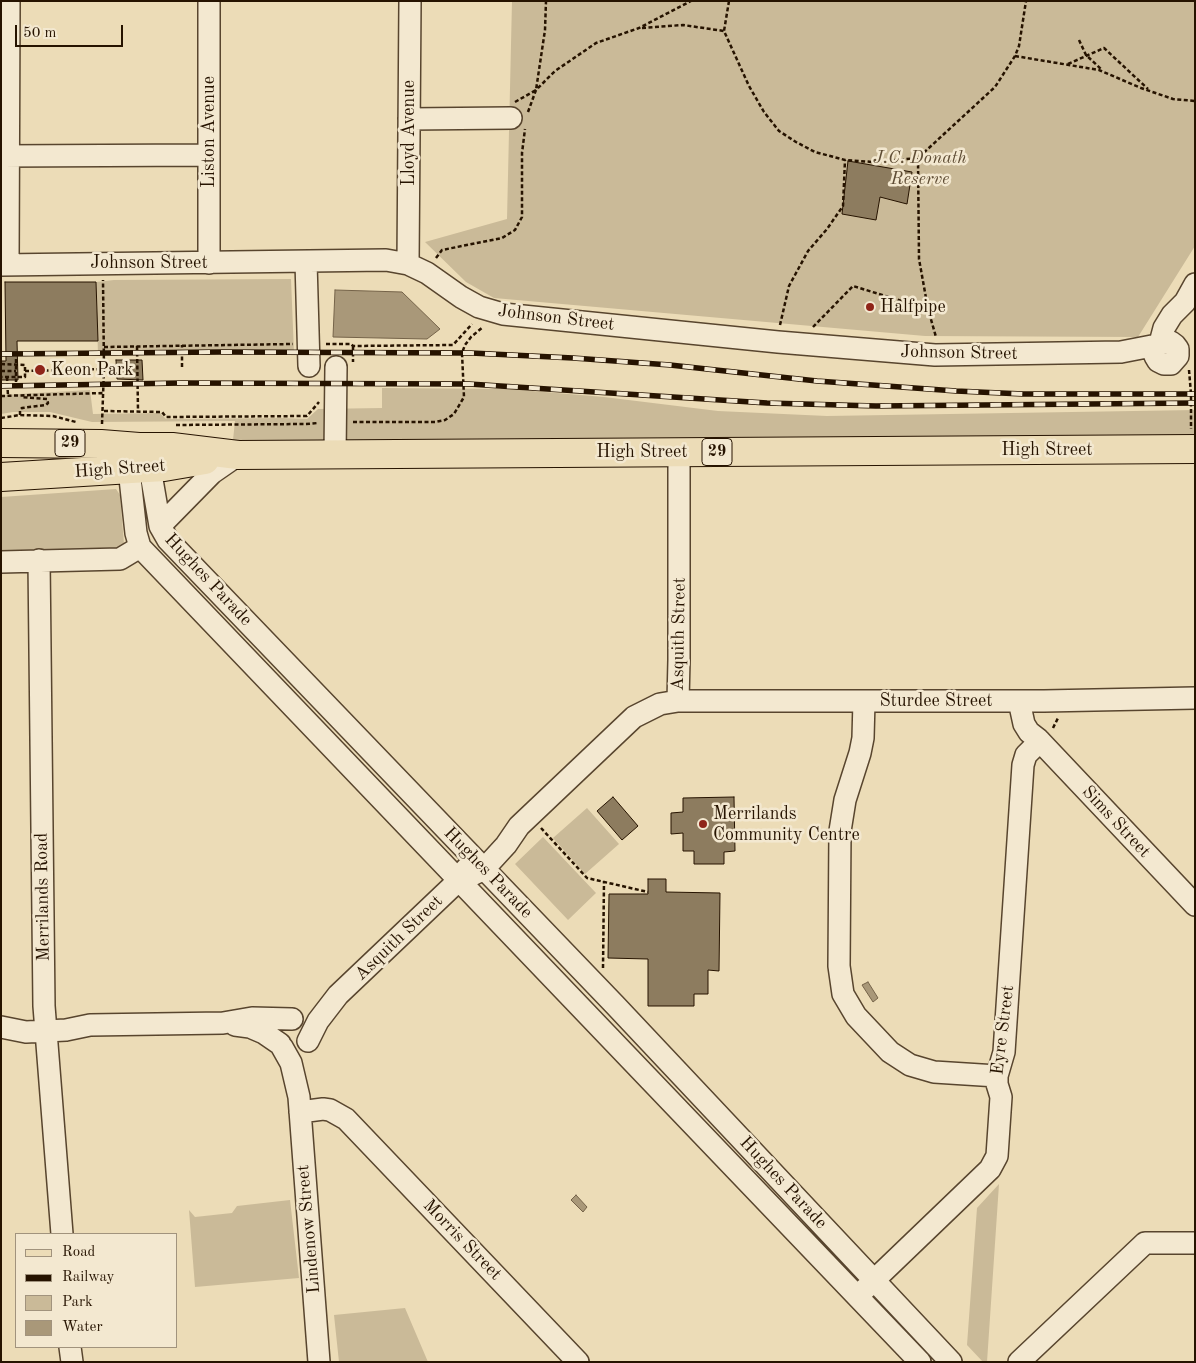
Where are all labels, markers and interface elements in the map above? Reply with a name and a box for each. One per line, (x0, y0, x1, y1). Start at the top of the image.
scale bar (18, 15, 125, 47)
text: 50 m (23, 26, 57, 41)
street label: Liston Avenue (198, 76, 220, 188)
street label: Lloyd Avenue (398, 80, 420, 186)
park label: J.C. Donath Reserve (873, 147, 967, 190)
street label: Johnson Street (90, 252, 208, 274)
place label: Halfpipe (880, 296, 946, 318)
street label: Johnson Street (496, 300, 616, 336)
marker: Halfpipe (864, 301, 876, 313)
street label: Johnson Street (900, 341, 1018, 365)
place label: Keon Park (51, 359, 134, 381)
marker: Keon Park (33, 363, 47, 377)
road number: 29 (55, 429, 85, 456)
road number: 29 (702, 438, 732, 466)
street label: High Street (1001, 439, 1093, 461)
street label: High Street (596, 441, 688, 463)
street label: High Street (74, 455, 166, 483)
street label: Hughes Parade (160, 529, 256, 631)
street label: Asquith Street (667, 577, 691, 691)
street label: Sturdee Street (879, 690, 993, 712)
street label: Sims Street (1077, 781, 1155, 863)
place label: Merrilands Community Centre (713, 803, 860, 846)
marker: Merrilands Community Centre (697, 818, 709, 830)
street label: Hughes Parade (439, 823, 537, 923)
street label: Merrilands Road (31, 832, 55, 962)
street label: Asquith Street (351, 891, 447, 985)
street label: Eyre Street (987, 984, 1019, 1076)
street label: Hughes Parade (735, 1132, 831, 1234)
street label: Lindenow Street (293, 1164, 325, 1294)
street label: Morris Street (418, 1195, 506, 1285)
legend (15, 1233, 178, 1348)
text: Road (62, 1245, 95, 1260)
text: Railway (62, 1270, 115, 1285)
text: Park (62, 1295, 93, 1310)
text: Water (62, 1320, 103, 1335)

